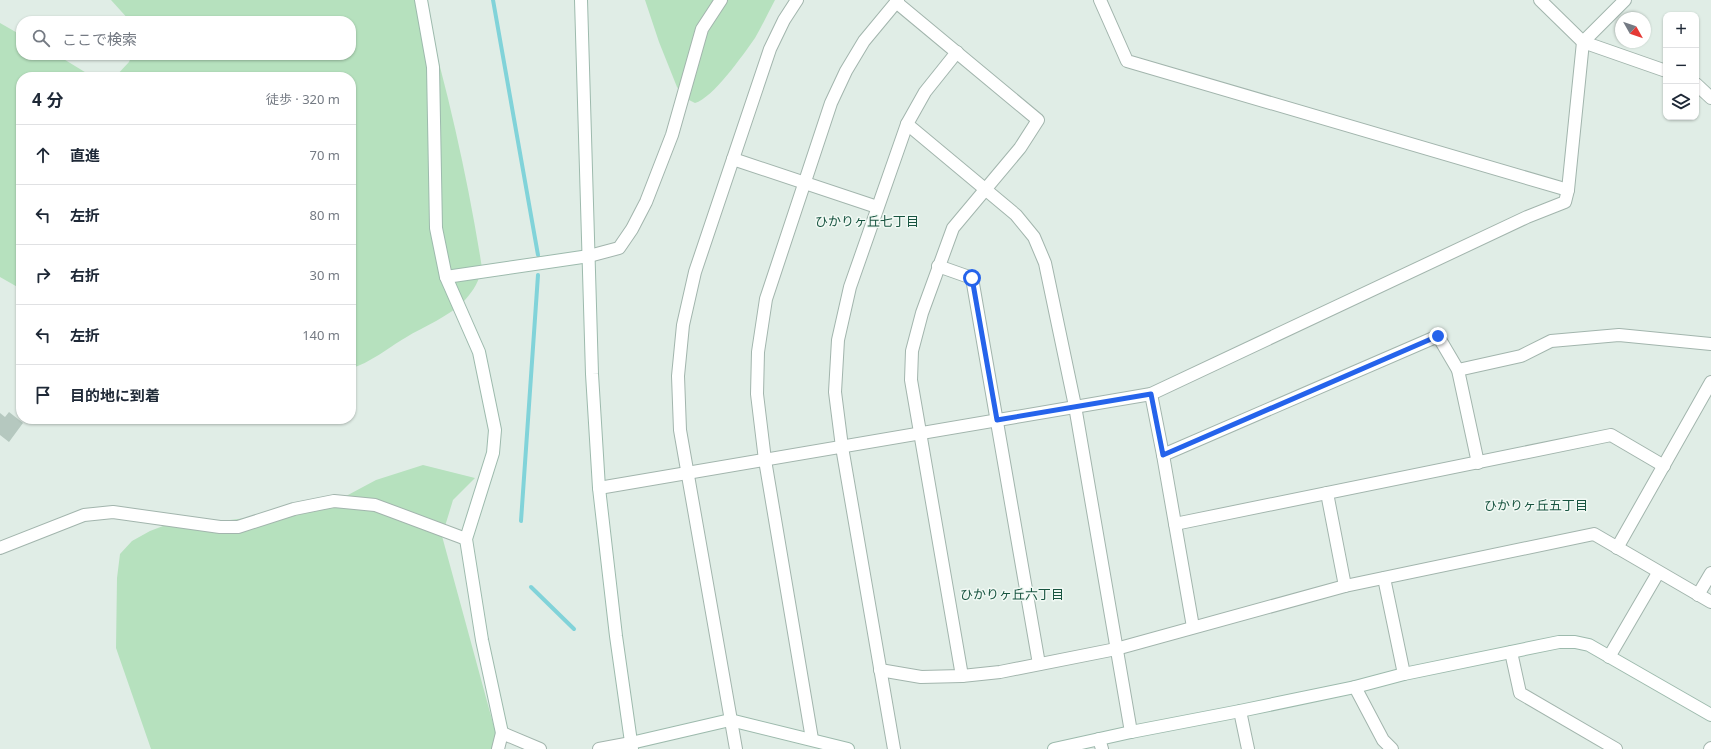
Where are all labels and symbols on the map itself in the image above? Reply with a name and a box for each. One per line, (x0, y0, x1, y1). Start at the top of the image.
north arrow (1615, 12, 1651, 48)
district label: ひかりヶ丘七丁目 (815, 212, 919, 230)
route start (963, 269, 981, 287)
route end (1429, 327, 1447, 345)
district label: ひかりヶ丘五丁目 (1484, 496, 1588, 514)
district label: ひかりヶ丘六丁目 (960, 585, 1064, 603)

